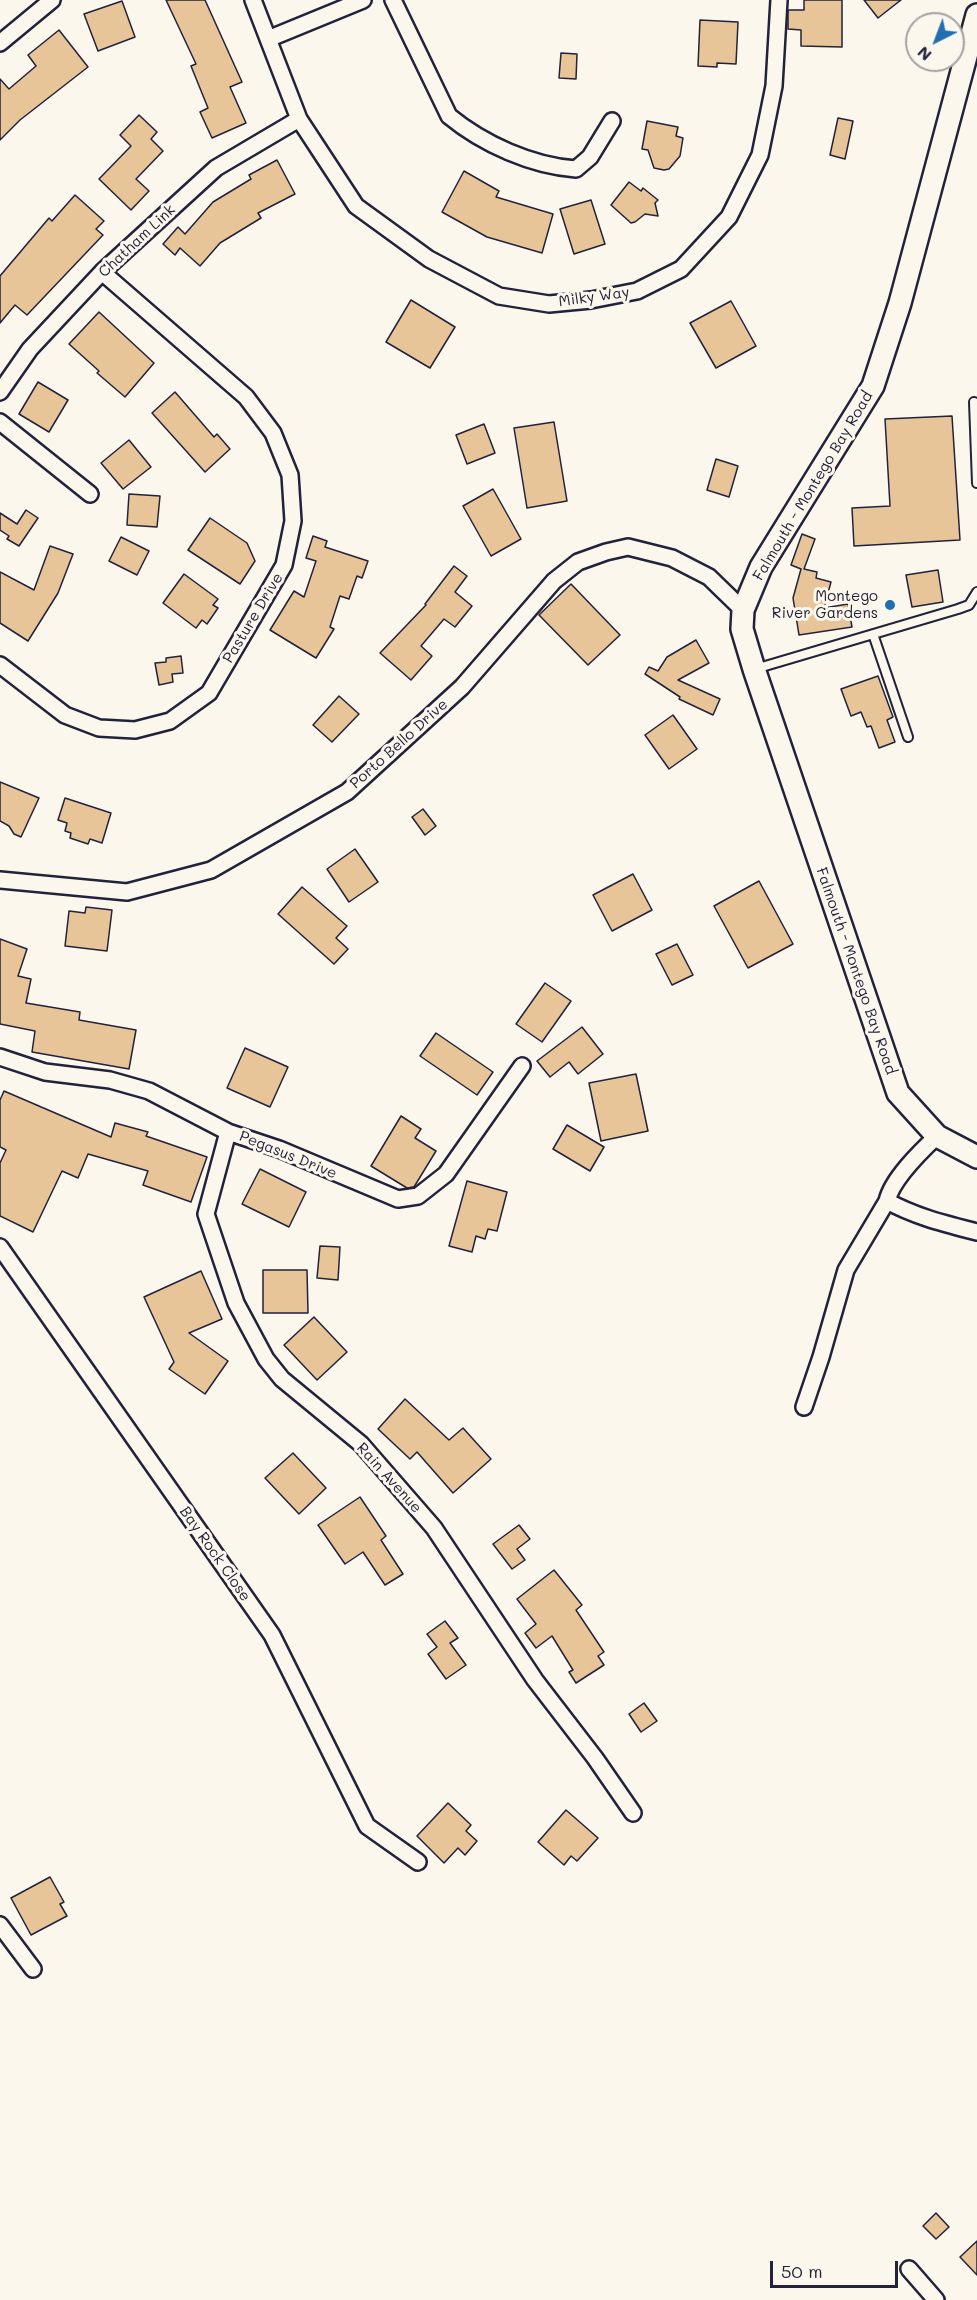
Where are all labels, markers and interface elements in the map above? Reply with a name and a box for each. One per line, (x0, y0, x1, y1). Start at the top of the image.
north arrow (905, 12, 965, 72)
text: N (912, 42, 936, 66)
street label: Chatham Link (95, 201, 179, 281)
street label: Milky Way (557, 283, 631, 311)
street label: Falmouth - Montego Bay Road (749, 388, 877, 584)
street label: Pasture Drive (219, 570, 287, 666)
place label: Montego River Gardens (772, 587, 878, 622)
marker: Montego River Gardens (883, 598, 897, 612)
street label: Porto Bello Drive (346, 695, 452, 793)
street label: Falmouth - Montego Bay Road (812, 865, 900, 1077)
street label: Pegasus Drive (237, 1127, 339, 1183)
street label: Rain Avenue (353, 1439, 425, 1517)
street label: Bay Rock Close (176, 1503, 254, 1605)
scale bar (773, 2249, 900, 2287)
text: 50 m (781, 2259, 823, 2283)

